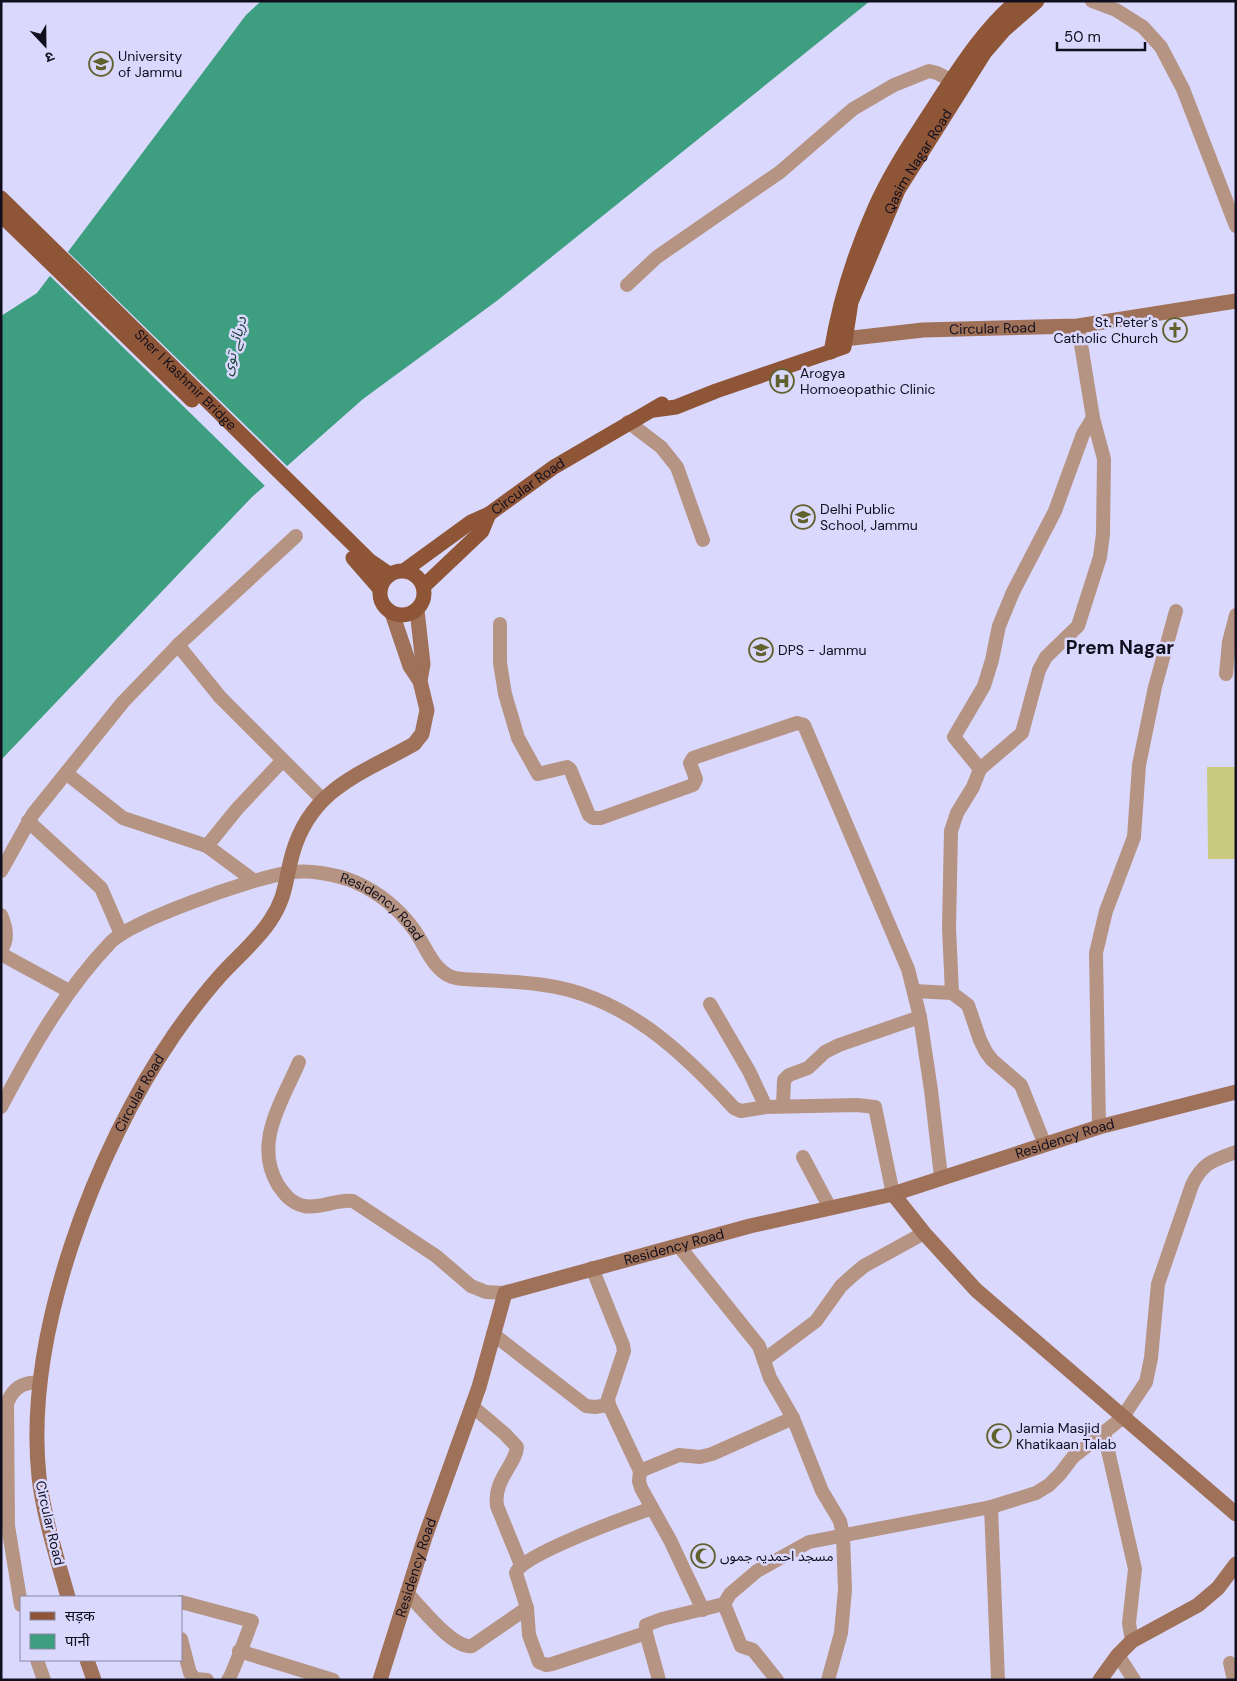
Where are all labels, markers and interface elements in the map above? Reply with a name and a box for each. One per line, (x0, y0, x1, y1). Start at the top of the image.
north arrow (20, 20, 70, 70)
scale bar (1057, 20, 1144, 52)
text: 50 m (1064, 27, 1101, 47)
text: उ (42, 47, 57, 67)
place label: University of Jammu (118, 47, 183, 81)
school or university icon: University of Jammu (88, 51, 114, 77)
street label: Qasim Nagar Road (880, 106, 956, 217)
water label: دریائے توی (217, 313, 252, 378)
place label: St. Peter's Catholic Church (1053, 313, 1158, 347)
church icon: St. Peter's Catholic Church (1162, 317, 1188, 343)
street label: Circular Road (949, 318, 1036, 338)
street label: Sher I Kashmir Bridge (131, 325, 241, 434)
place label: Arogya Homoeopathic Clinic (800, 364, 936, 398)
hospital icon: Arogya Homoeopathic Clinic (769, 368, 795, 394)
street label: Circular Road (487, 454, 568, 519)
place label: Delhi Public School, Jammu (820, 500, 918, 534)
school or university icon: Delhi Public School, Jammu (790, 504, 816, 530)
district label: Prem Nagar (1066, 635, 1174, 660)
school or university icon: DPS - Jammu (748, 637, 774, 663)
place label: DPS - Jammu (778, 641, 867, 659)
street label: Residency Road (338, 868, 428, 944)
street label: Circular Road (110, 1051, 168, 1135)
street label: Residency Road (1013, 1114, 1116, 1163)
street label: Residency Road (622, 1225, 726, 1269)
place label: Jamia Masjid Khatikaan Talab (1016, 1419, 1117, 1453)
mosque icon: Jamia Masjid Khatikaan Talab (986, 1423, 1012, 1449)
street label: Circular Road (31, 1479, 69, 1567)
street label: Residency Road (391, 1515, 440, 1619)
mosque icon: مسجد احمدیہ جموں (690, 1543, 716, 1569)
place label: مسجد احمدیہ جموں (720, 1547, 834, 1565)
legend (20, 1596, 182, 1661)
text: सड़क (65, 1606, 95, 1626)
text: पानी (65, 1631, 91, 1651)

